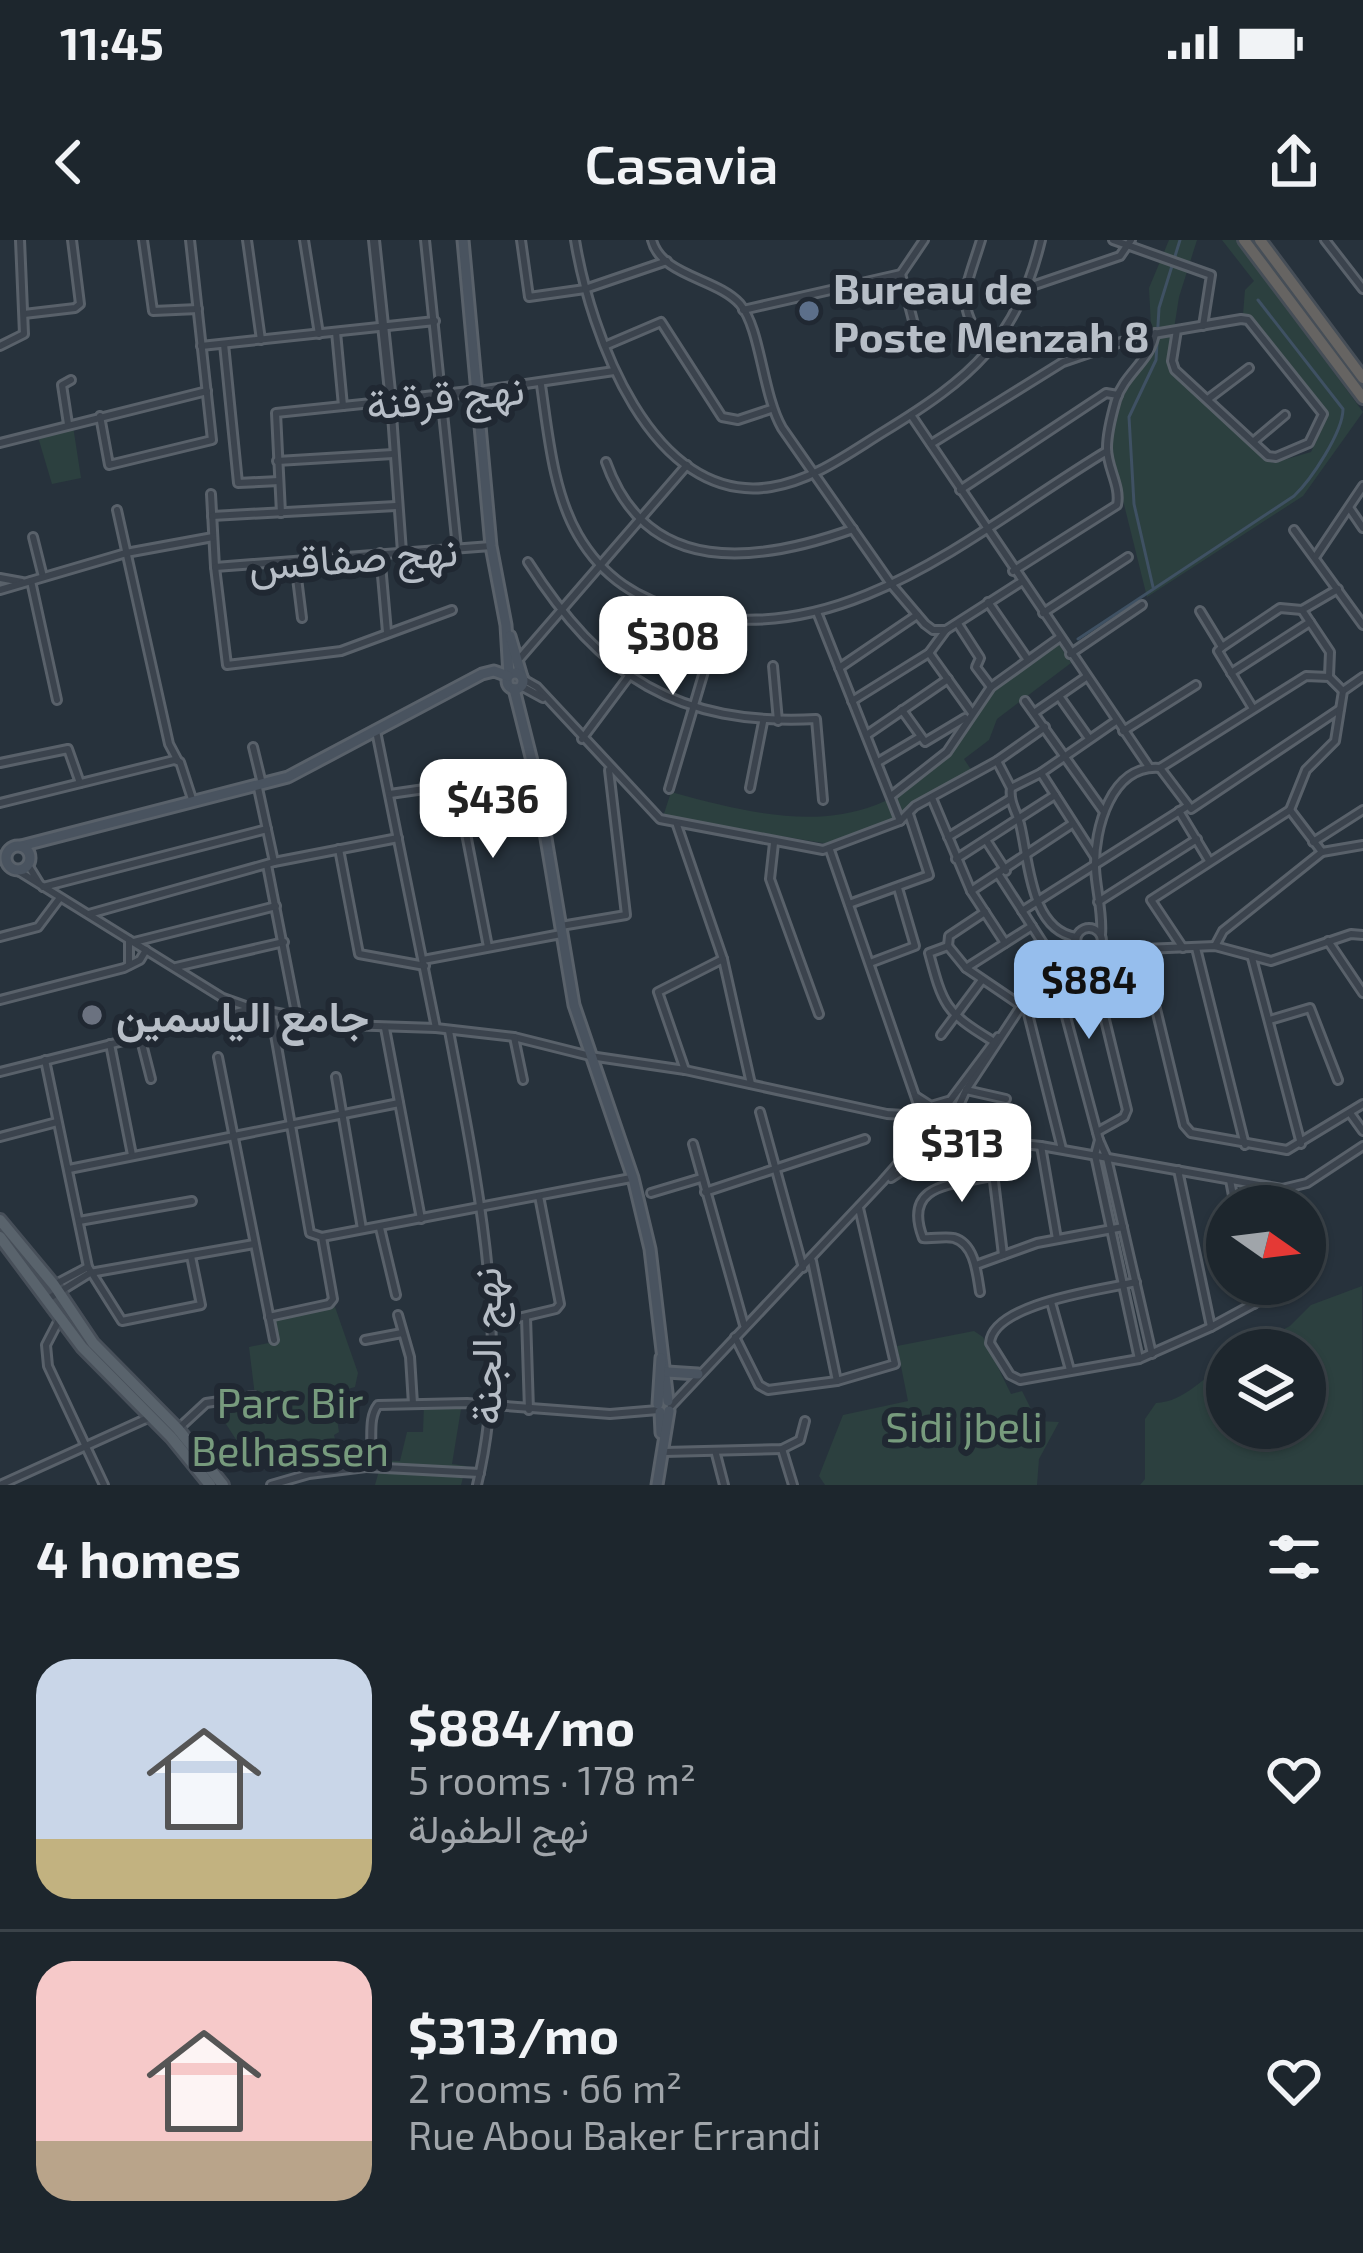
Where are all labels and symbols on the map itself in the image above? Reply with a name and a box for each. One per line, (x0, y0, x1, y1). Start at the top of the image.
place label: Bureau de Poste Menzah 8 (833, 262, 1150, 360)
marker: Bureau de Poste Menzah 8 (796, 298, 822, 324)
street label: نهج قرقنة (363, 362, 527, 434)
street label: نهج صفاقس (247, 524, 460, 594)
pin: $308 (602, 596, 744, 698)
pin: $436 (422, 759, 564, 861)
pin: $884 (1018, 940, 1160, 1042)
place label: جامع الياسمين (116, 990, 369, 1046)
marker: جامع الياسمين (79, 1002, 105, 1028)
pin: $313 (891, 1103, 1033, 1205)
north arrow (1206, 1185, 1326, 1305)
street label: نهج الجنة (459, 1267, 515, 1425)
park label: Parc Bir Belhassen (191, 1376, 389, 1474)
park label: Sidi jbeli (885, 1400, 1043, 1451)

